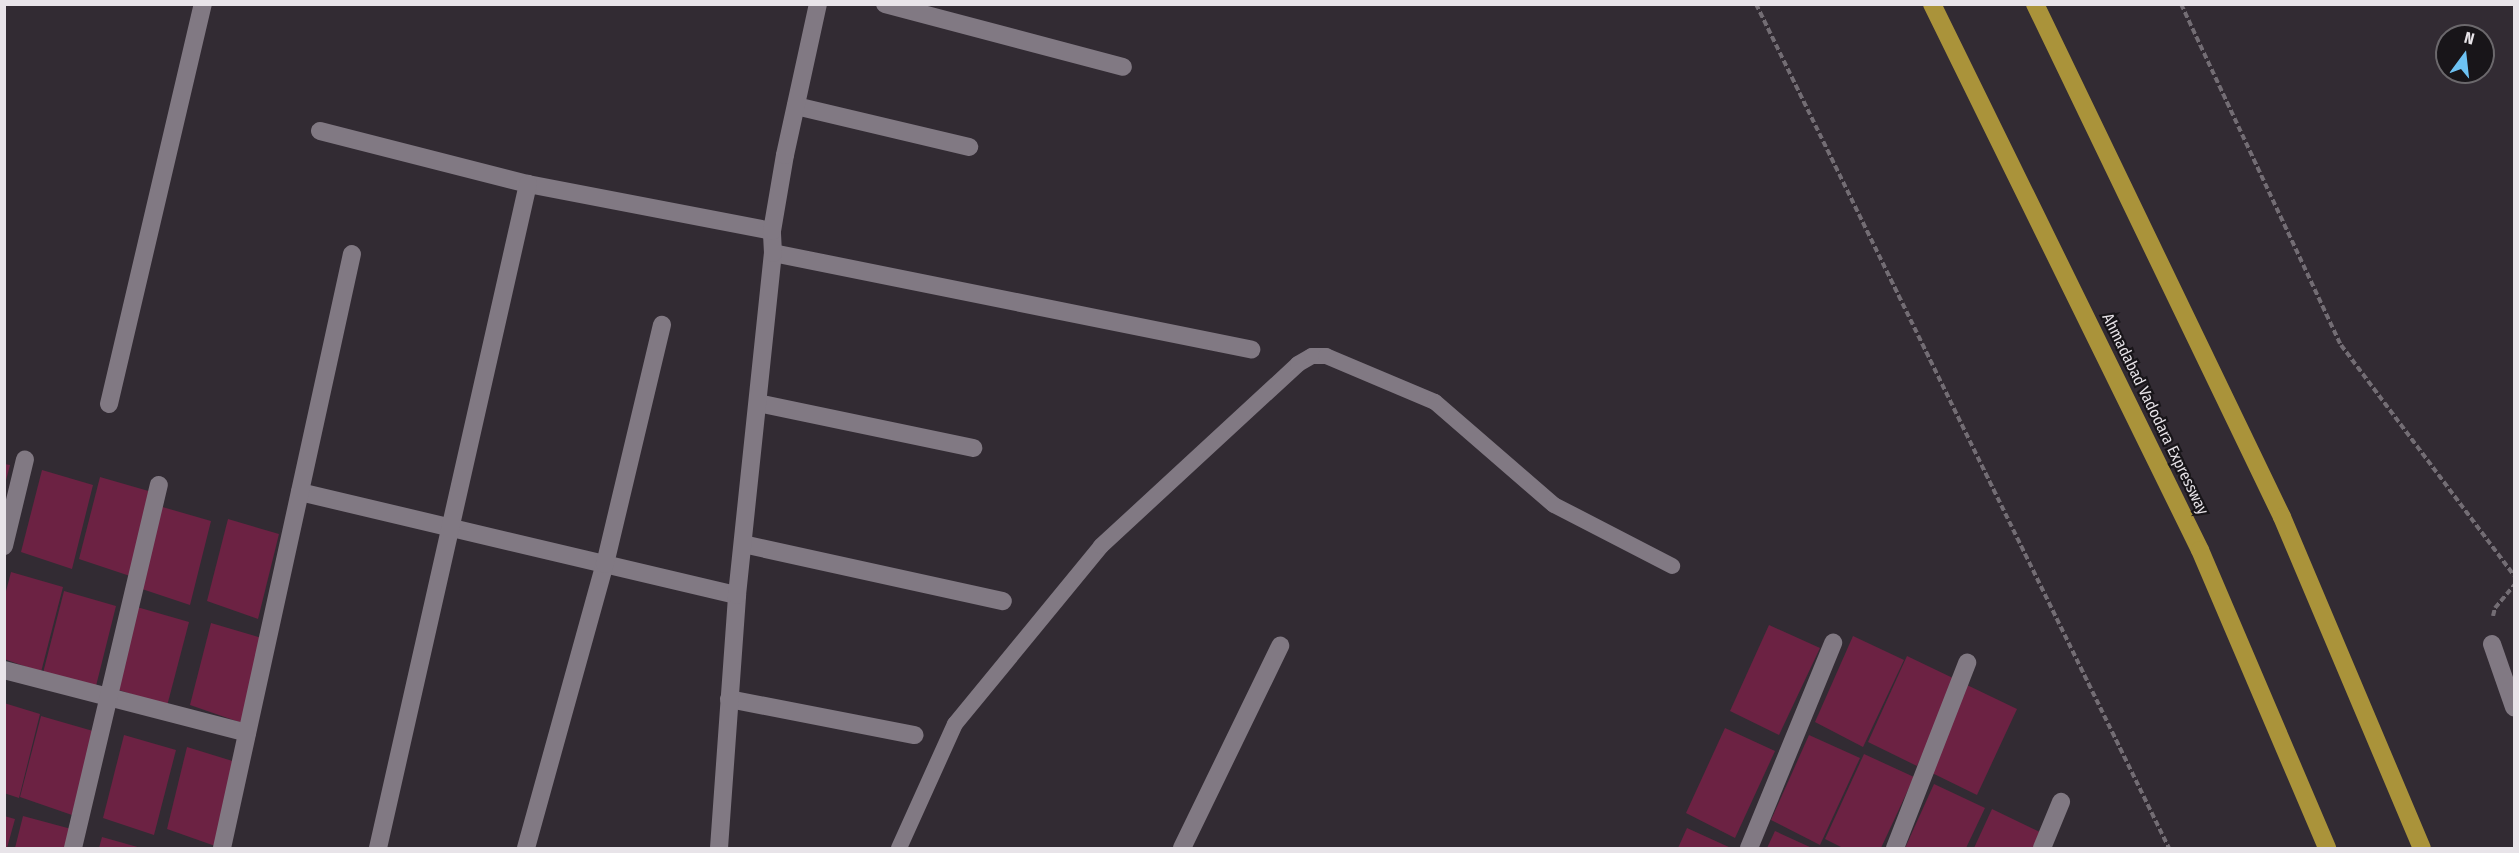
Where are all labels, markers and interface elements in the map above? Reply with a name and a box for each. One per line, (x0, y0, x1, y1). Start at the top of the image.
north arrow (2435, 24, 2495, 84)
text: N (2462, 28, 2476, 48)
street label: Ahmadabad Vadodara Expressway (2098, 310, 2212, 518)

